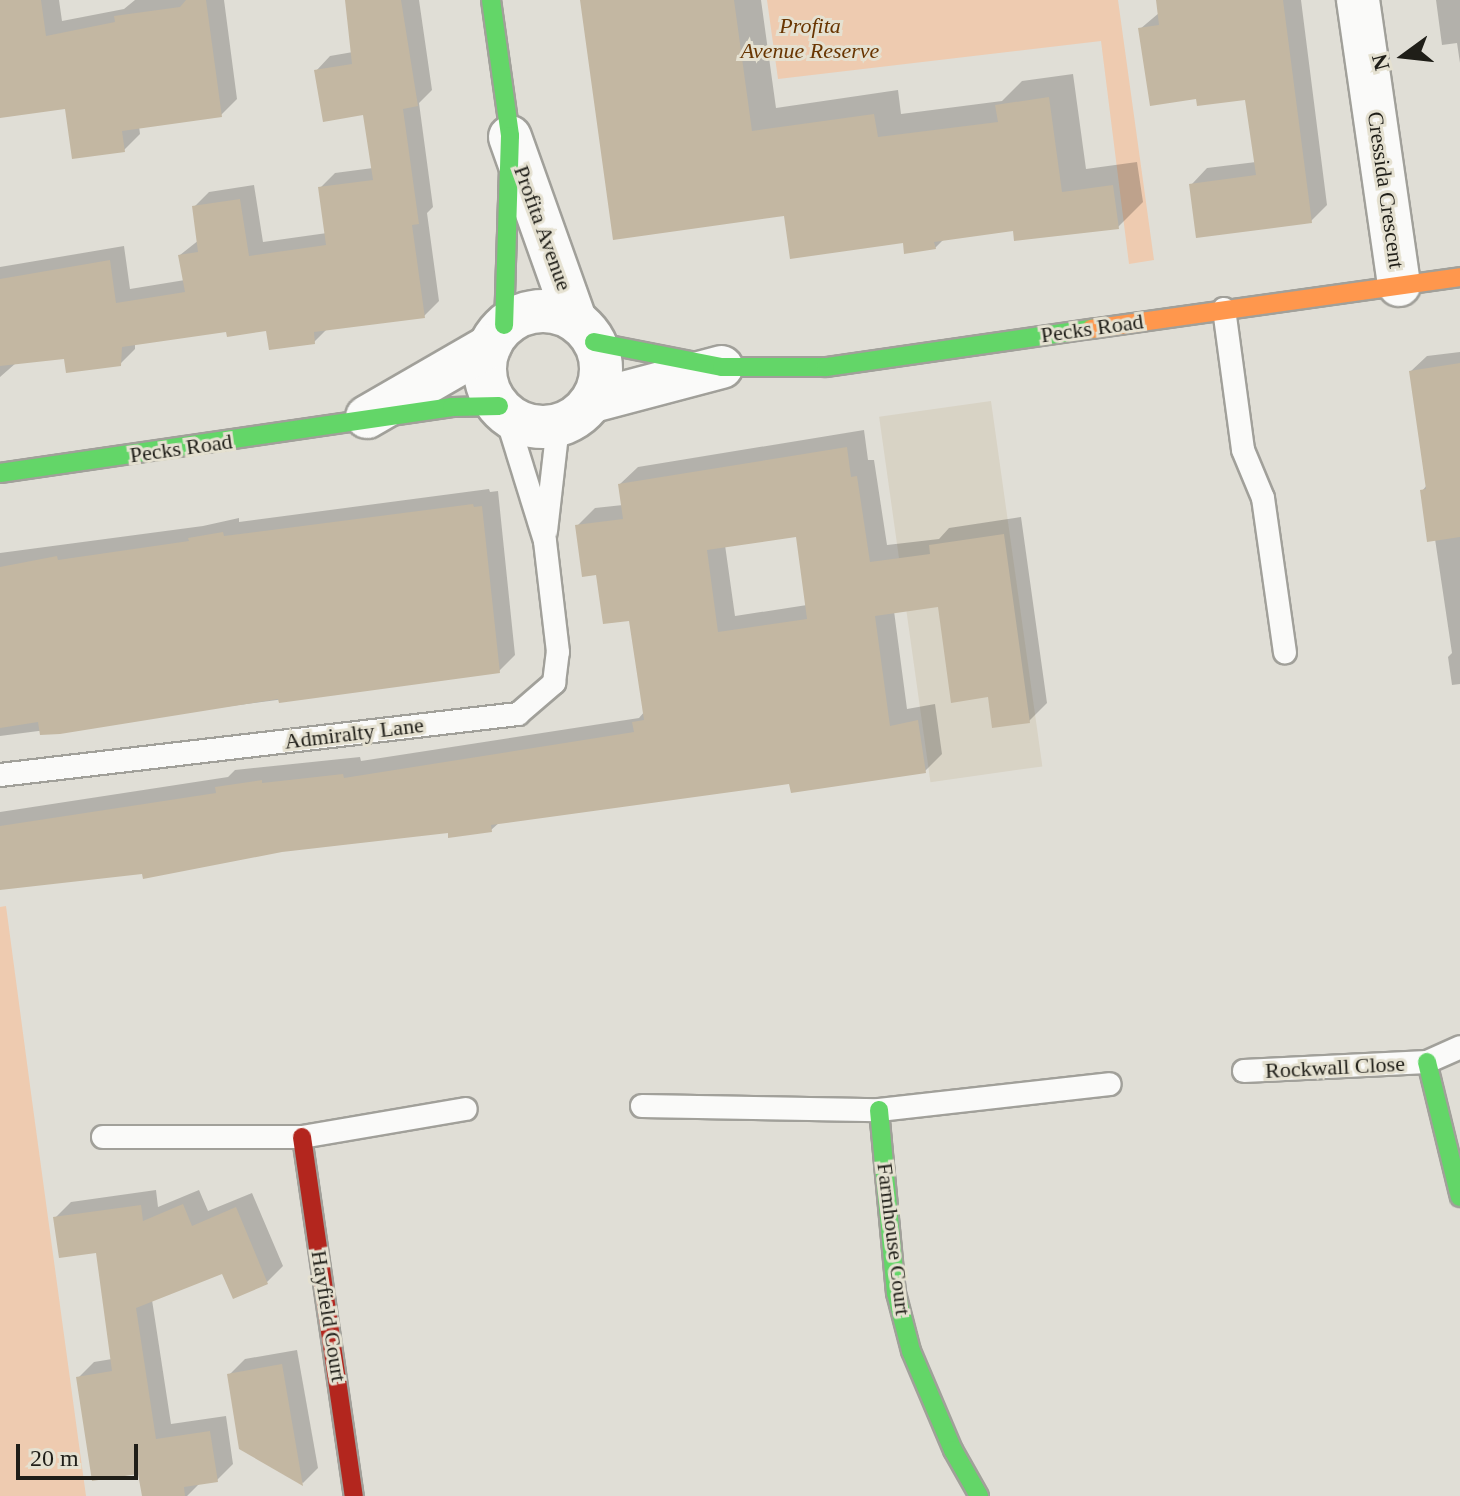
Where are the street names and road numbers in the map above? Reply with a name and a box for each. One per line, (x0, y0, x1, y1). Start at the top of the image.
street label: Cressida Crescent (1362, 110, 1410, 270)
street label: Profita Avenue (508, 161, 578, 295)
street label: Pecks Road (1039, 308, 1145, 348)
street label: Pecks Road (128, 428, 234, 468)
street label: Admiralty Lane (283, 711, 425, 755)
street label: Rockwall Close (1264, 1050, 1406, 1084)
street label: Farmhouse Court (872, 1161, 916, 1317)
street label: Hayfield Court (306, 1248, 352, 1384)

